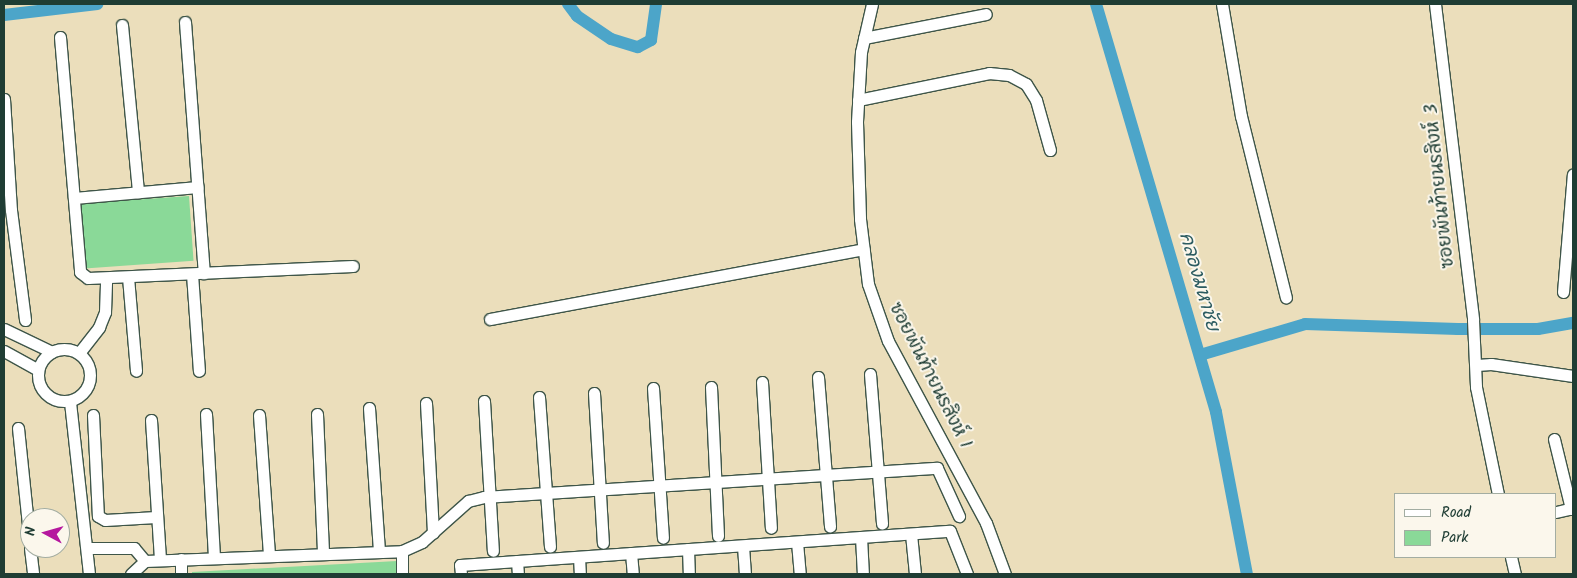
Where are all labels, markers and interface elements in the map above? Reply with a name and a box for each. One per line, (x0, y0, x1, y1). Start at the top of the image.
street label: ซอยพันท้ายนรสิงห์ 3 (1422, 103, 1460, 269)
water label: คลองมหาชัย (1173, 230, 1223, 334)
street label: ซอยพันท้ายนรสิงห์ 1 (883, 299, 975, 453)
legend (1394, 493, 1557, 558)
text: Road (1441, 501, 1471, 525)
north arrow (20, 508, 70, 558)
text: N (20, 526, 42, 537)
text: Park (1441, 526, 1468, 550)

